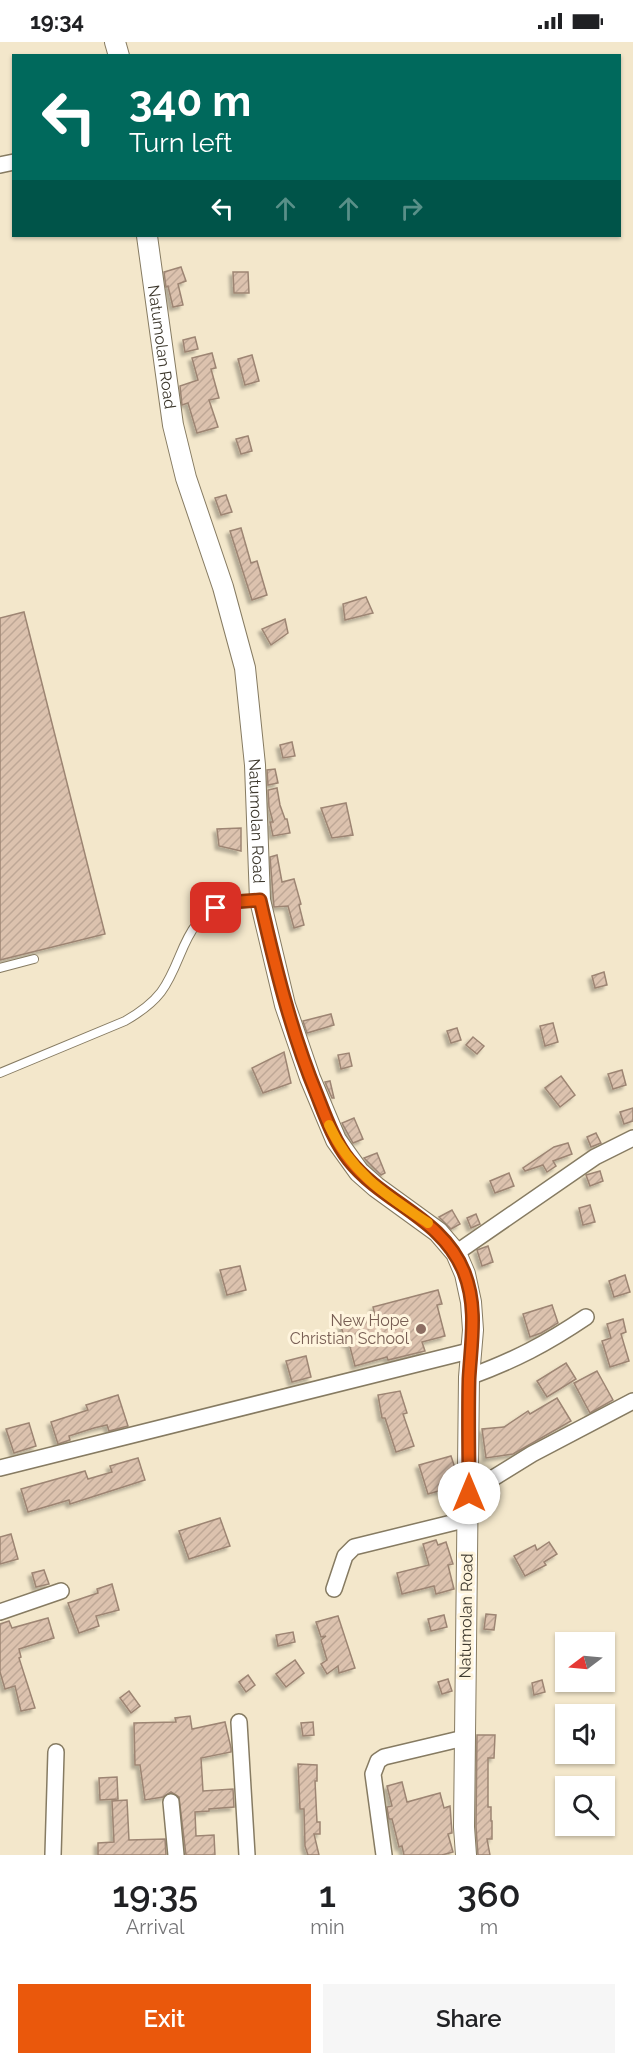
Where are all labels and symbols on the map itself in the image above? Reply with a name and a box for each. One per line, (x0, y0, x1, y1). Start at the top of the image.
street label: Natumolan Road (144, 284, 180, 410)
street label: Natumolan Road (245, 758, 269, 884)
pin (190, 882, 241, 933)
place label: New Hope Christian School (290, 1311, 410, 1348)
marker: New Hope Christian School (414, 1322, 428, 1336)
position arrow (437, 1461, 501, 1525)
street label: Natumolan Road (455, 1553, 477, 1679)
north arrow (555, 1632, 615, 1692)

